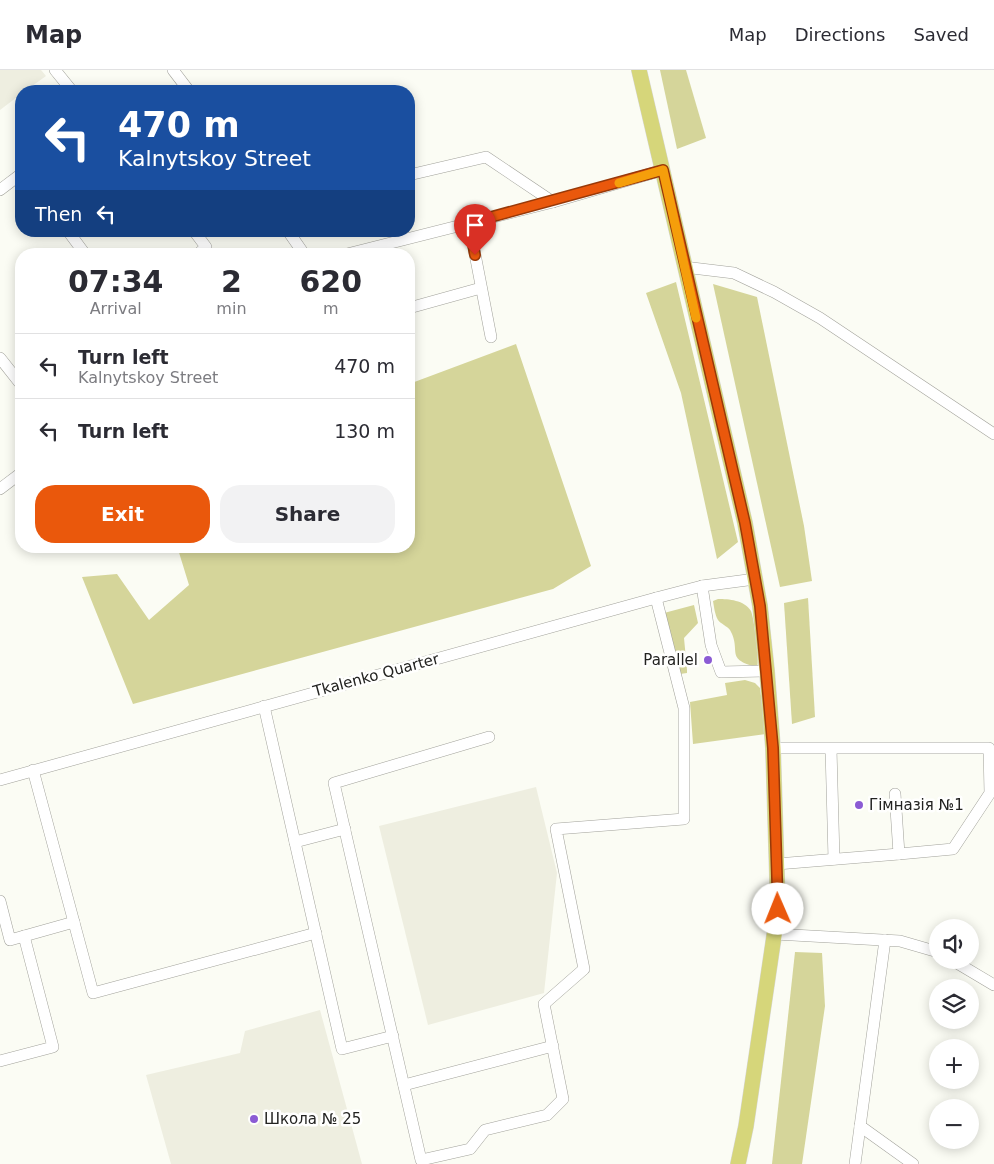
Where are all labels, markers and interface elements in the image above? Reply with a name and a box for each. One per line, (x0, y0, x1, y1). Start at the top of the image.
text: Map (25, 21, 82, 49)
text: Map (729, 24, 767, 45)
text: Directions (795, 24, 885, 45)
text: Saved (913, 24, 969, 45)
icon: left (35, 105, 100, 170)
text: 470 m (118, 105, 240, 145)
text: Kalnytskoy Street (118, 146, 311, 171)
icon: left (92, 200, 120, 228)
text: Then (35, 203, 82, 225)
pin (454, 204, 496, 255)
icon: arrive (461, 211, 489, 239)
text: 07:34 (68, 264, 163, 299)
text: 2 (221, 264, 242, 299)
text: 620 (299, 264, 362, 299)
text: Arrival (90, 299, 142, 318)
text: min (216, 299, 247, 318)
text: m (323, 299, 339, 318)
text: Turn left (78, 346, 169, 368)
icon: left (35, 352, 63, 380)
text: 470 m (334, 355, 395, 377)
text: Kalnytskoy Street (78, 368, 218, 387)
icon: left (35, 417, 63, 445)
text: Turn left (78, 420, 169, 442)
text: 130 m (334, 420, 395, 442)
button: Exit (35, 485, 210, 543)
button: Share (220, 485, 395, 543)
street label: Tkalenko Quarter (310, 649, 442, 701)
place label: Parallel (643, 651, 698, 669)
marker: Parallel (702, 654, 714, 666)
place label: Гімназія №1 (869, 796, 964, 814)
marker: Гімназія №1 (853, 799, 865, 811)
position arrow (751, 882, 803, 934)
map controls (929, 919, 979, 1149)
button: sound (929, 919, 979, 969)
button: layers (929, 979, 979, 1029)
button: + (929, 1039, 979, 1089)
button: − (929, 1099, 979, 1149)
place label: Школа № 25 (264, 1110, 361, 1128)
marker: Школа № 25 (248, 1113, 260, 1125)

